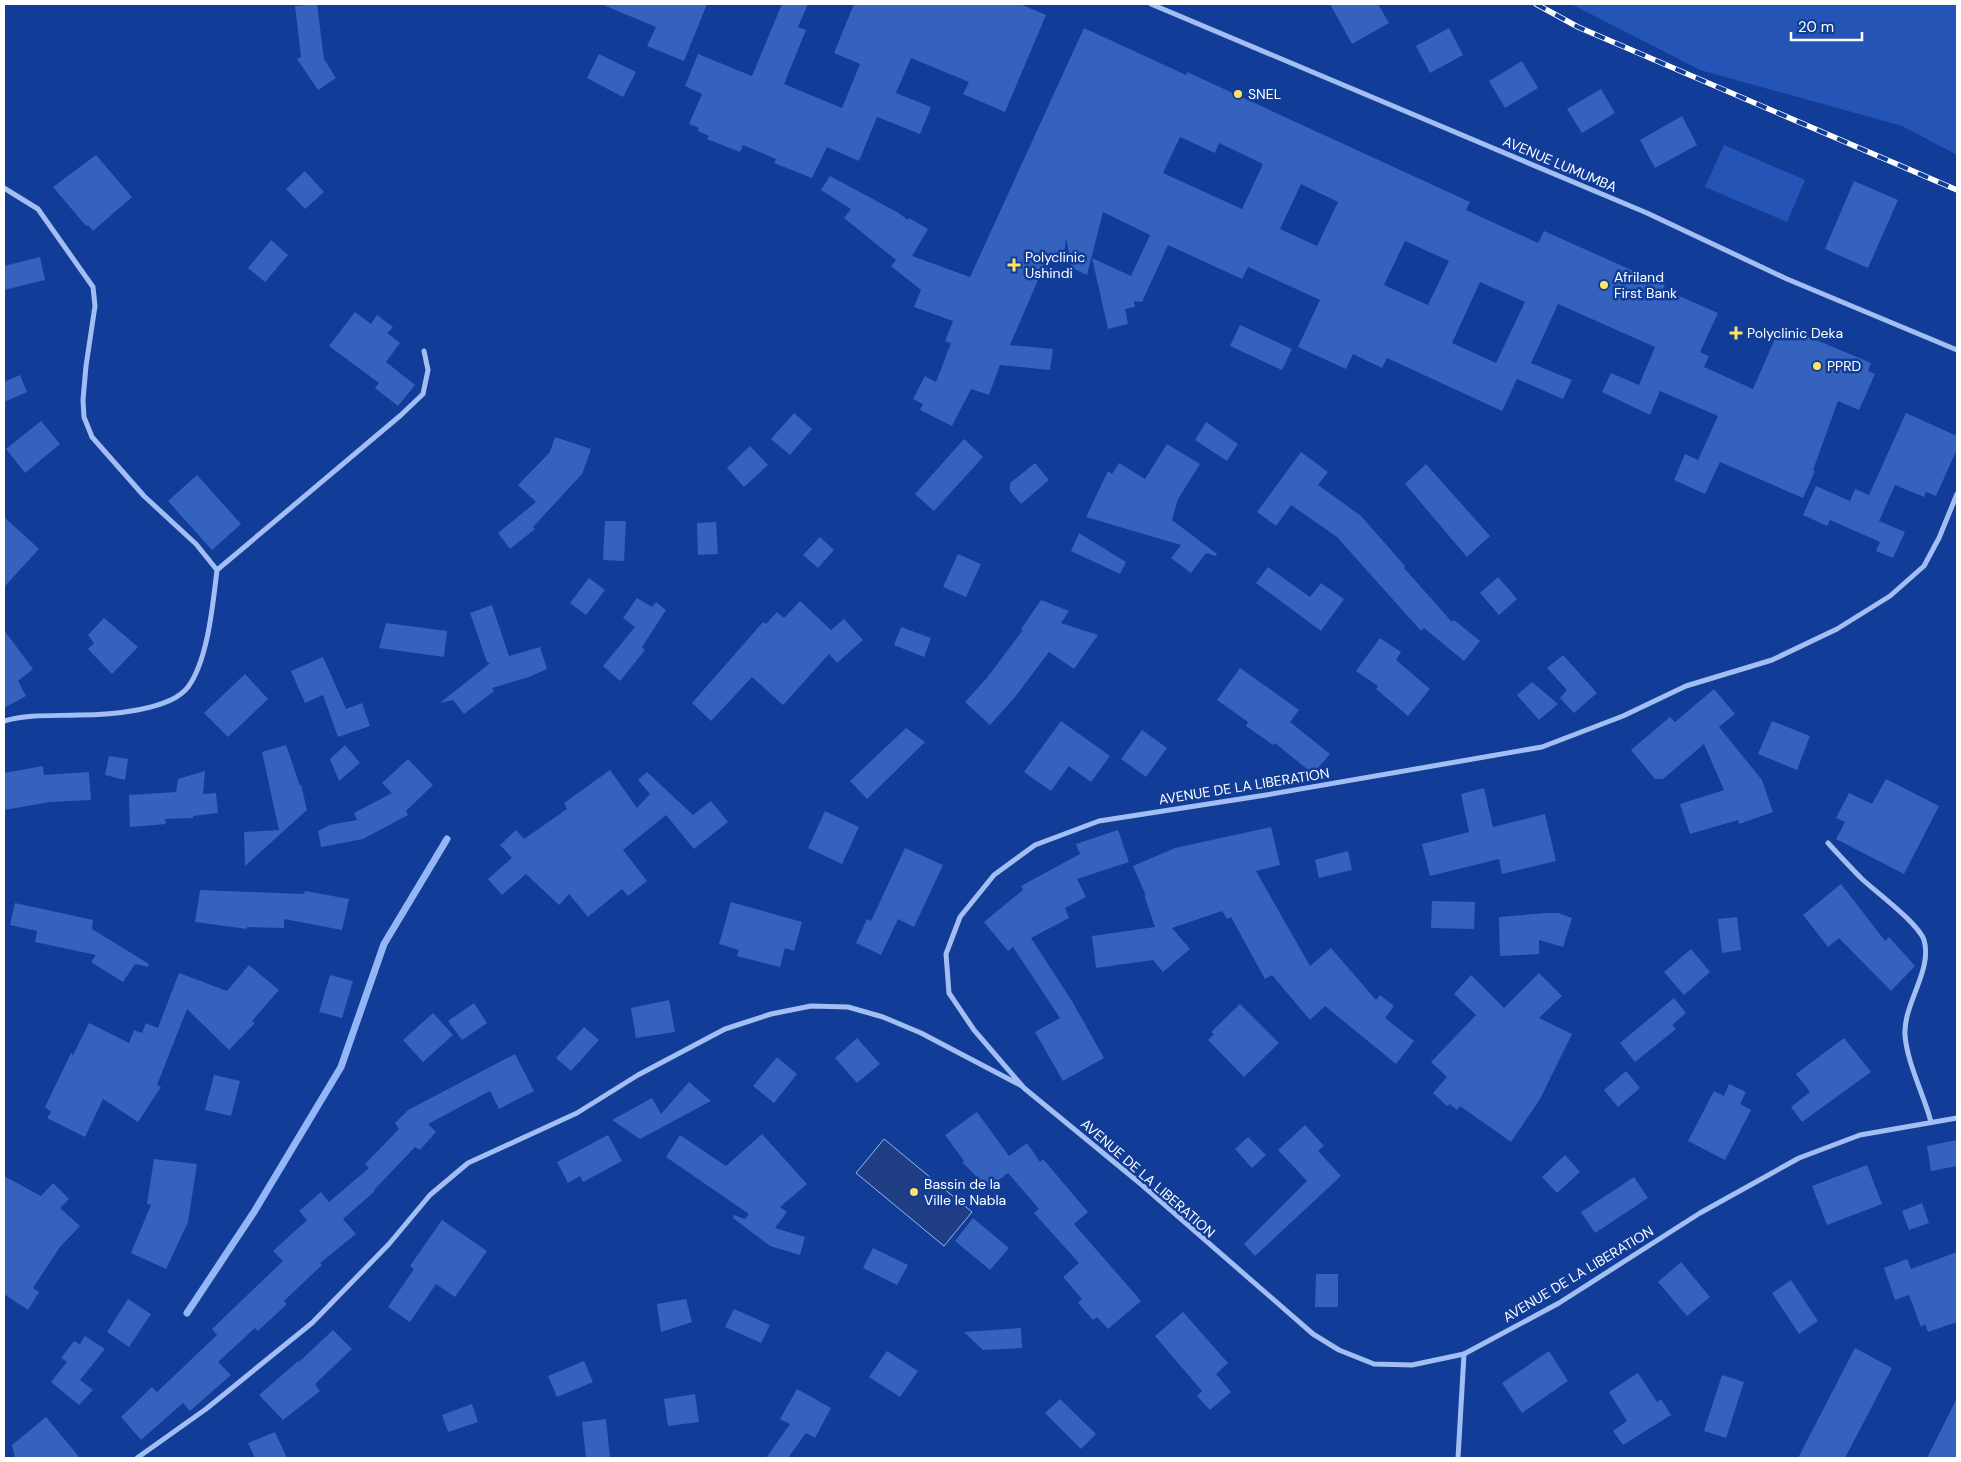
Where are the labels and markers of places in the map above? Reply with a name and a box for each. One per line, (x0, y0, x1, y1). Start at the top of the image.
place label: SNEL (1248, 85, 1281, 103)
marker: SNEL (1232, 88, 1244, 100)
place label: Polyclinic Ushindi (1025, 248, 1085, 282)
marker: Polyclinic Ushindi (1007, 258, 1021, 272)
place label: Afriland First Bank (1614, 268, 1677, 302)
marker: Afriland First Bank (1598, 279, 1610, 291)
place label: Polyclinic Deka (1747, 324, 1843, 342)
marker: Polyclinic Deka (1729, 326, 1743, 340)
place label: PPRD (1827, 357, 1861, 375)
marker: PPRD (1811, 360, 1823, 372)
place label: Bassin de la Ville le Nabla (924, 1175, 1006, 1209)
marker: Bassin de la Ville le Nabla (908, 1186, 920, 1198)

